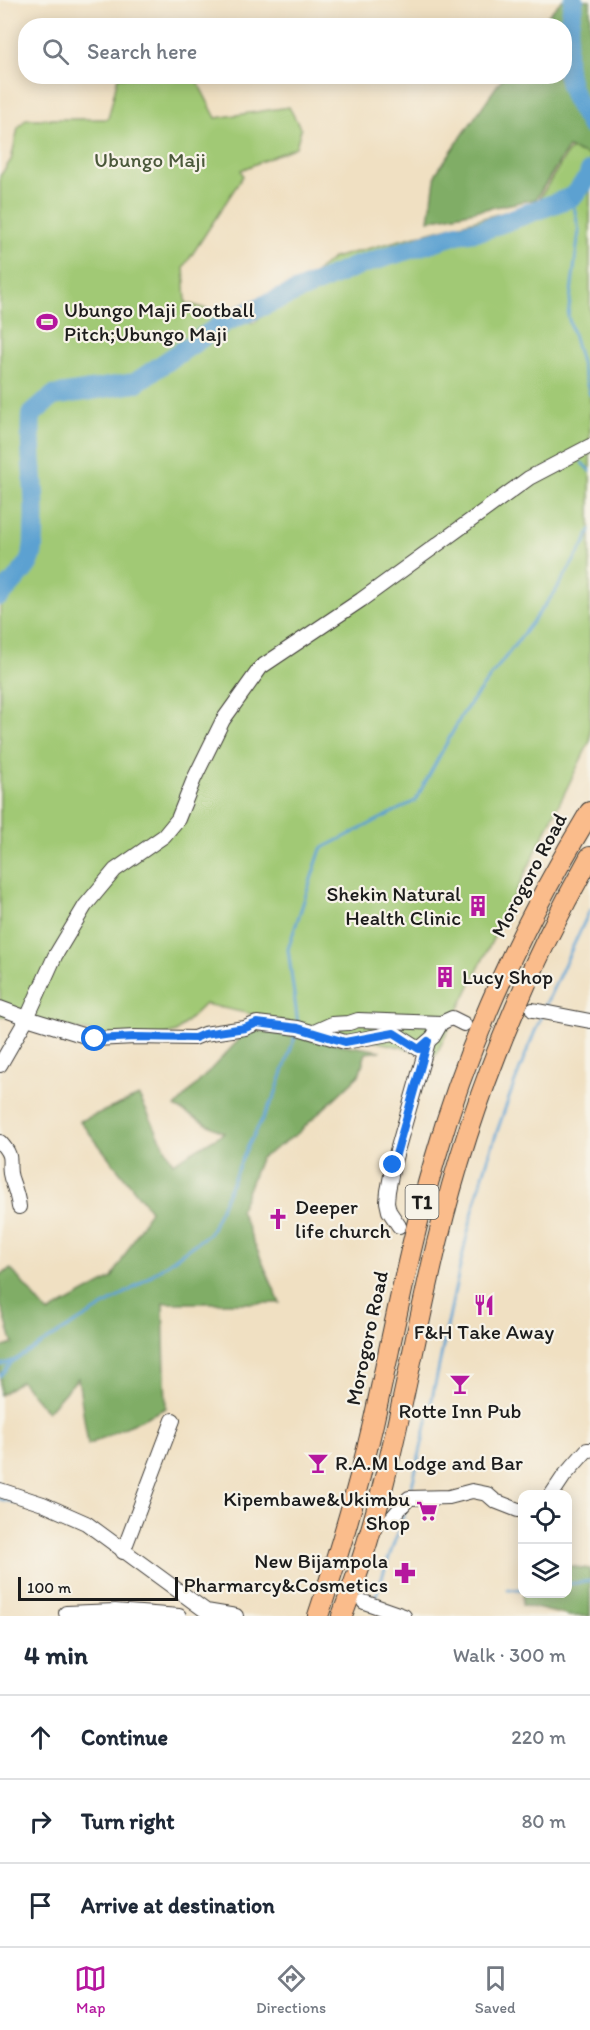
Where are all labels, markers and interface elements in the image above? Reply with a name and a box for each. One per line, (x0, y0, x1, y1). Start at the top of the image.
search box (18, 18, 572, 84)
icon: search (39, 35, 72, 68)
text: Search here (87, 38, 197, 65)
park label: Ubungo Maji (94, 147, 206, 172)
place label: Ubungo Maji Football Pitch;Ubungo Maji (64, 297, 254, 346)
sports icon: Ubungo Maji Football Pitch;Ubungo Maji (35, 310, 59, 334)
street label: Morogoro Road (485, 808, 572, 941)
place label: Shekin Natural Health Clinic (326, 881, 461, 930)
building icon: Shekin Natural Health Clinic (466, 894, 490, 918)
place label: Lucy Shop (462, 964, 553, 989)
building icon: Lucy Shop (433, 965, 457, 989)
route start (81, 1025, 107, 1051)
route end (379, 1151, 405, 1177)
road number: T1 (406, 1185, 438, 1219)
place label: Deeper life church (295, 1194, 392, 1243)
church icon: Deeper life church (266, 1207, 290, 1231)
street label: Morogoro Road (340, 1268, 393, 1408)
restaurant icon: F&H Take Away (472, 1293, 496, 1317)
place label: F&H Take Away (414, 1319, 554, 1344)
bar icon: Rotte Inn Pub (448, 1372, 472, 1396)
place label: Rotte Inn Pub (398, 1398, 522, 1423)
place label: R.A.M Lodge and Bar (335, 1450, 523, 1475)
bar icon: R.A.M Lodge and Bar (306, 1451, 330, 1475)
place label: Kipembawe&Ukimbu Shop (223, 1486, 410, 1535)
map controls (518, 1490, 572, 1598)
button: locate (518, 1490, 572, 1544)
supermarket icon: Kipembawe&Ukimbu Shop (415, 1499, 439, 1523)
button: layers (518, 1544, 572, 1598)
place label: New Bijampola Pharmarcy&Cosmetics (184, 1548, 388, 1597)
pharmacy icon: New Bijampola Pharmarcy&Cosmetics (393, 1561, 417, 1585)
scale bar (18, 1574, 178, 1602)
text: 100 m (27, 1578, 71, 1597)
text: 4 min (24, 1639, 88, 1671)
text: Walk · 300 m (453, 1643, 566, 1667)
icon: ahead (24, 1721, 57, 1754)
text: Continue (81, 1724, 168, 1751)
text: 220 m (511, 1725, 566, 1749)
icon: right (24, 1805, 57, 1838)
text: Turn right (81, 1808, 175, 1835)
text: 80 m (521, 1809, 566, 1833)
icon: arrive (24, 1889, 57, 1922)
text: Arrive at destination (81, 1892, 275, 1919)
tab: Map (74, 1962, 107, 2017)
tab: Directions (256, 1962, 326, 2017)
tab: Saved (475, 1962, 516, 2017)

